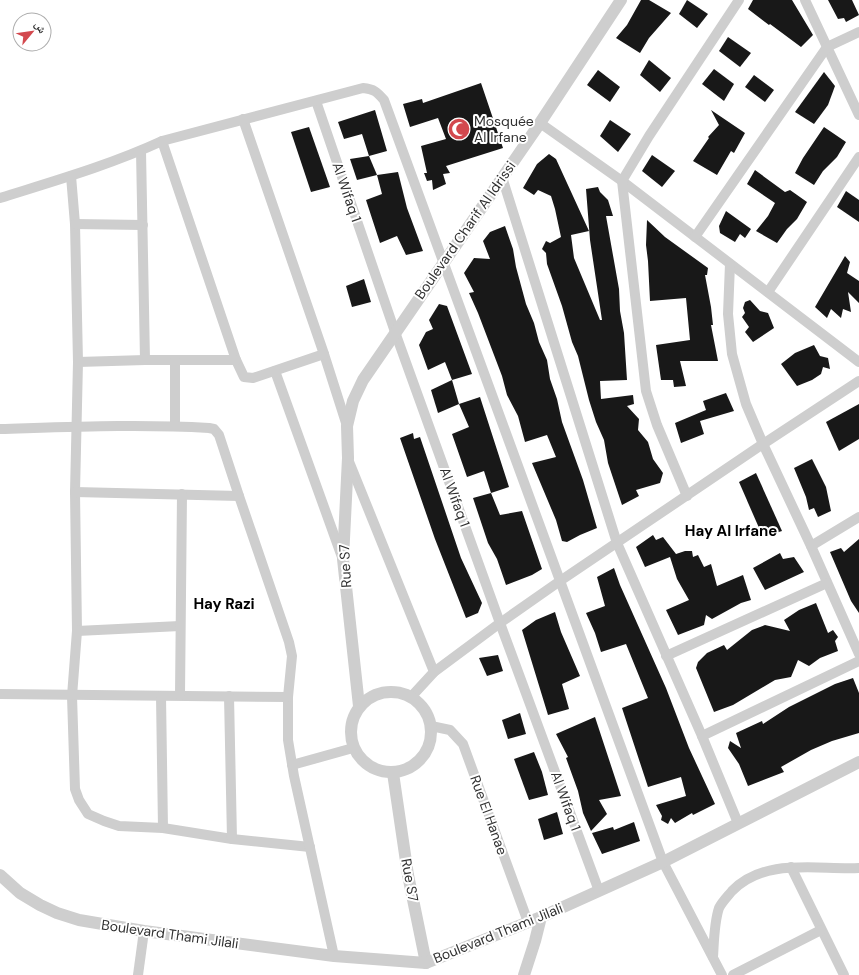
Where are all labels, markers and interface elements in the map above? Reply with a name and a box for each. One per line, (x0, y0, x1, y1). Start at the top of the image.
north arrow (12, 12, 52, 52)
text: ش (31, 19, 50, 36)
place label: Mosquée Al Irfane (474, 112, 534, 146)
mosque icon: Mosquée Al Irfane (446, 116, 472, 142)
street label: Boulevard Charif Al Idrissi (410, 157, 520, 303)
street label: Al Wifaq 1 (328, 160, 366, 224)
street label: Al Wifaq 1 (436, 465, 474, 529)
district label: Hay Al Irfane (685, 521, 777, 541)
street label: Rue S7 (335, 544, 355, 588)
district label: Hay Razi (193, 594, 255, 614)
street label: Al Wifaq 1 (547, 769, 585, 833)
street label: Rue El Hanae (466, 773, 512, 857)
street label: Rue S7 (397, 857, 423, 903)
street label: Boulevard Thami Jilali (431, 899, 565, 967)
street label: Boulevard Thami Jilali (100, 915, 240, 953)

